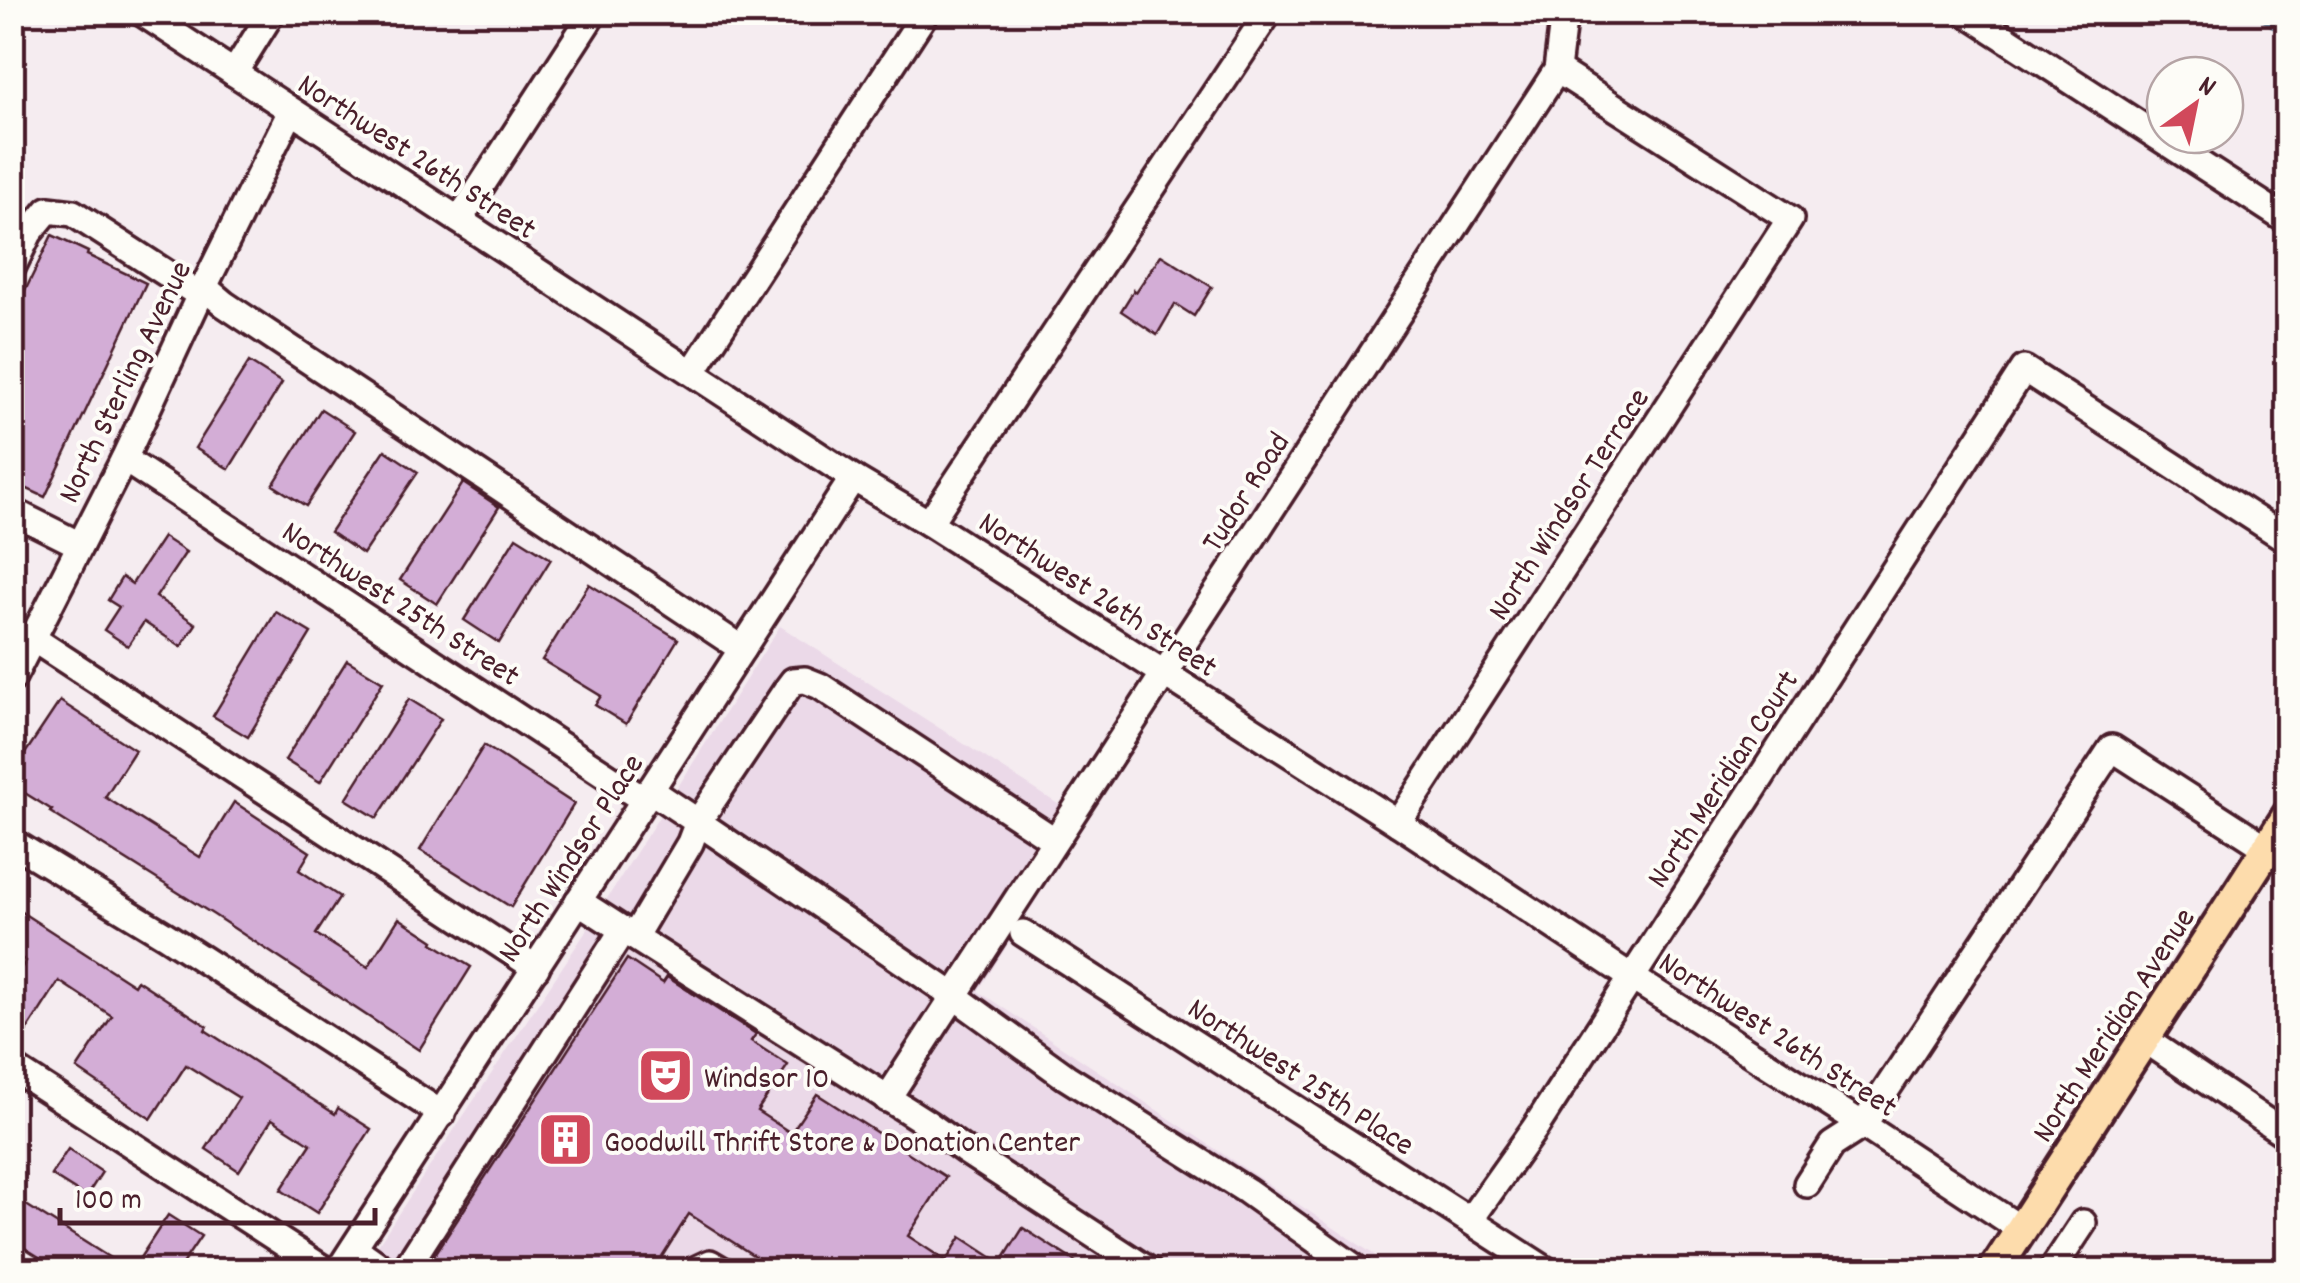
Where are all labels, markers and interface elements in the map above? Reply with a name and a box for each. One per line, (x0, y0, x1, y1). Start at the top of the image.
north arrow (2145, 55, 2245, 155)
street label: Northwest 26th Street (287, 64, 544, 254)
text: N (2189, 68, 2223, 109)
street label: North Sterling Avenue (49, 254, 206, 512)
street label: North Windsor Terrace (1479, 380, 1664, 631)
street label: Tudor Road (1192, 425, 1304, 563)
street label: Northwest 26th Street (968, 502, 1225, 692)
street label: Northwest 25th Street (271, 512, 528, 701)
street label: North Meridian Court (1637, 662, 1813, 899)
street label: North Windsor Place (488, 746, 658, 973)
street label: North Meridian Avenue (2023, 900, 2210, 1153)
street label: Northwest 26th Street (1648, 942, 1905, 1132)
street label: Northwest 25th Place (1177, 988, 1422, 1170)
theatre icon: Windsor 10 (635, 1046, 695, 1106)
place label: Windsor 10 (704, 1058, 829, 1104)
building icon: Goodwill Thrift Store & Donation Center (535, 1110, 595, 1170)
place label: Goodwill Thrift Store & Donation Center (604, 1122, 1080, 1168)
scale bar (60, 1163, 375, 1225)
text: 100 m (75, 1181, 142, 1224)

